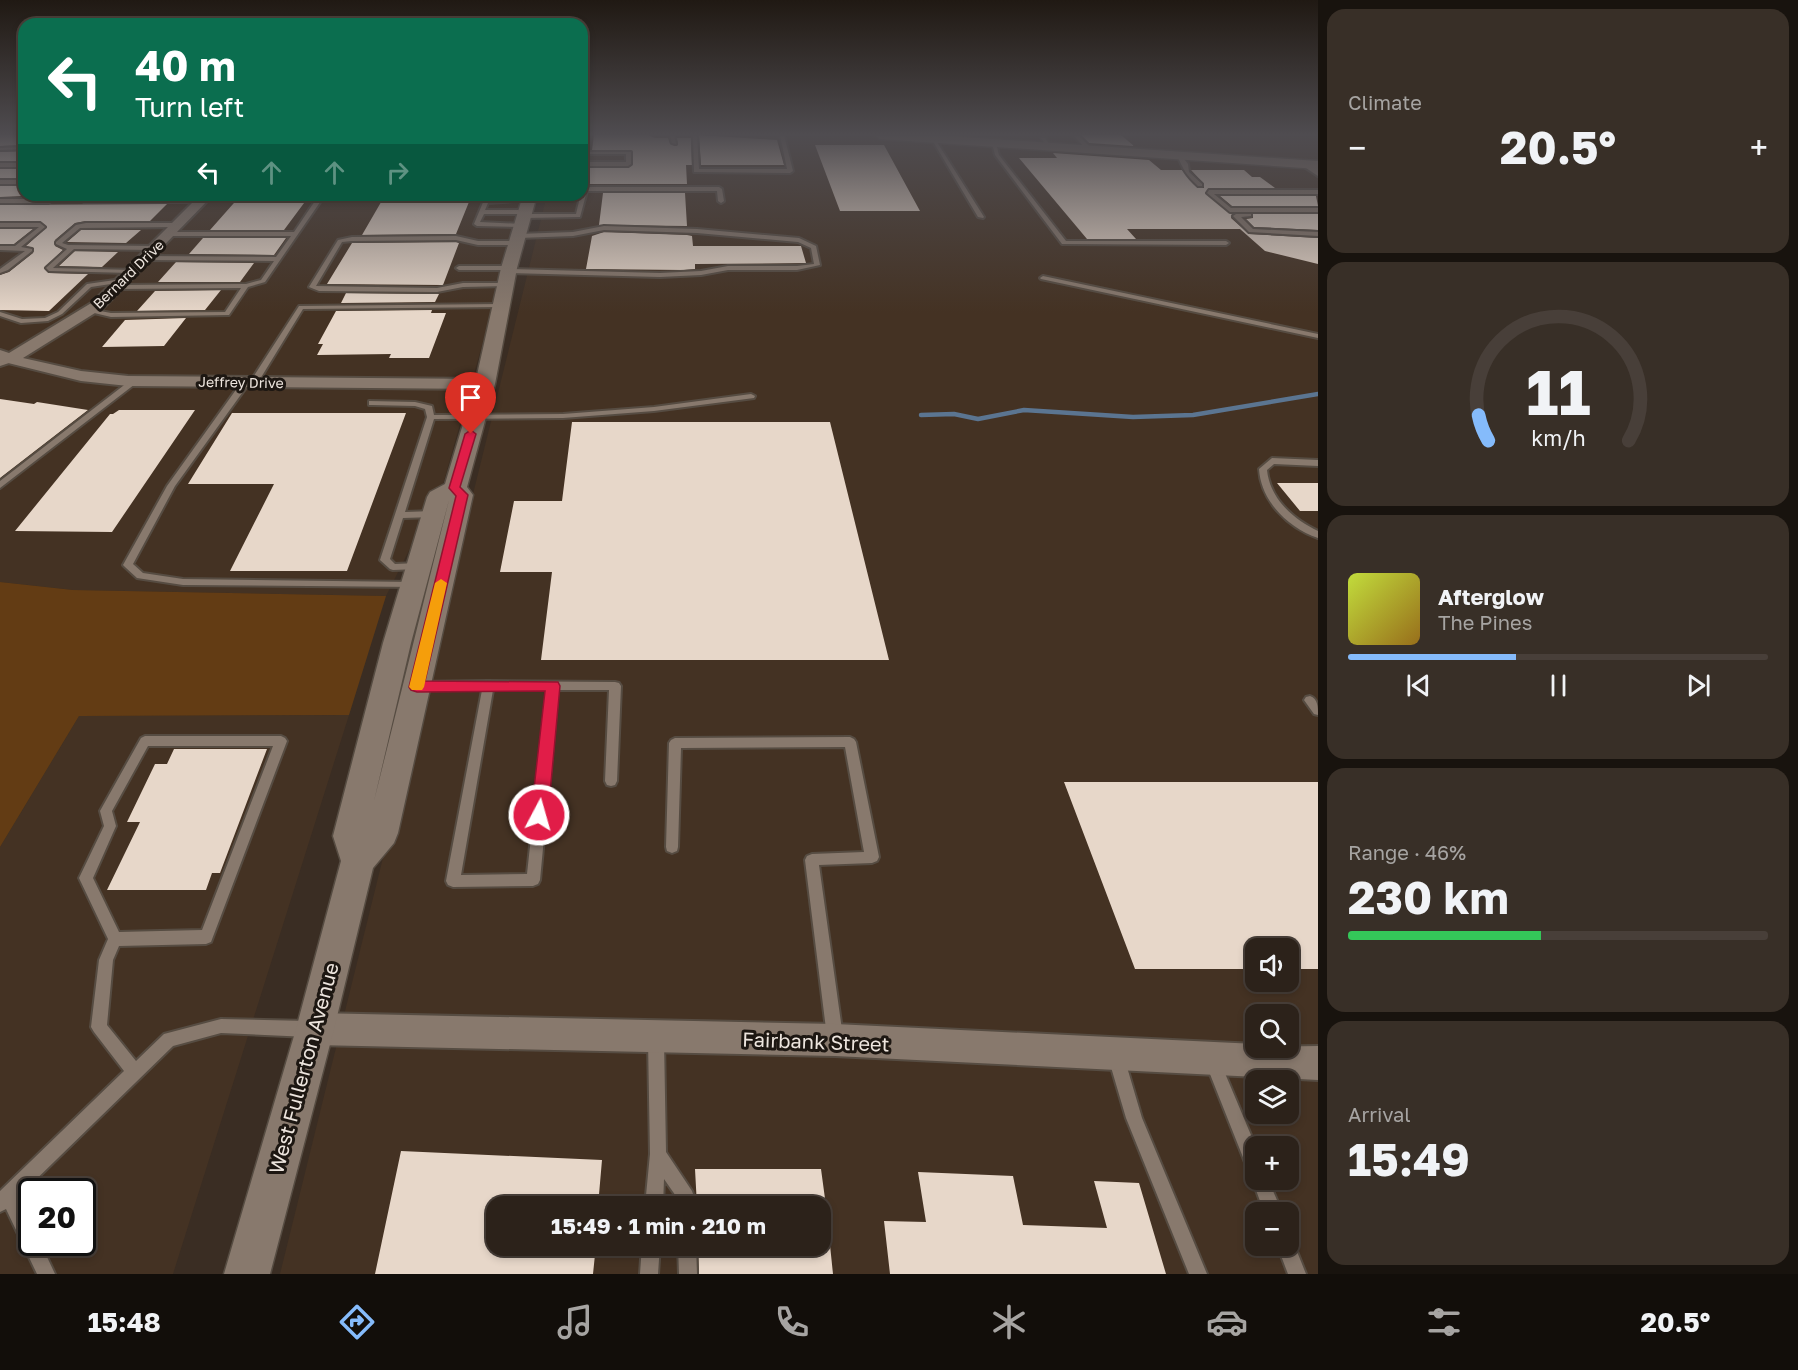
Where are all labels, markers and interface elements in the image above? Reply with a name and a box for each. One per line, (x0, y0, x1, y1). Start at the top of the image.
text: 40 m (135, 40, 236, 90)
icon: left (36, 42, 114, 120)
text: Climate (1348, 90, 1422, 114)
text: Turn left (135, 91, 244, 123)
text: 20.5° (1500, 120, 1616, 174)
text: − (1348, 128, 1366, 167)
text: + (1750, 128, 1768, 167)
icon: left (192, 156, 225, 189)
icon: ahead (255, 156, 288, 189)
icon: ahead (318, 156, 351, 189)
icon: right (381, 156, 414, 189)
street label: Bernard Drive (89, 236, 167, 312)
text: 11 (1526, 354, 1590, 429)
pin (445, 372, 496, 434)
street label: Jeffrey Drive (198, 373, 284, 391)
icon: arrive (454, 381, 487, 414)
text: km/h (1531, 425, 1585, 451)
text: Afterglow (1438, 583, 1544, 610)
text: The Pines (1438, 610, 1532, 634)
icon: previous (1402, 669, 1435, 702)
icon: pause (1542, 669, 1575, 702)
icon: next (1682, 669, 1715, 702)
position arrow (507, 783, 571, 847)
text: Range · 46% (1348, 840, 1466, 864)
text: 230 km (1348, 870, 1509, 924)
map controls (1245, 938, 1299, 1256)
button: sound (1245, 938, 1299, 992)
street label: West Fullerton Avenue (263, 960, 343, 1176)
button: search (1245, 1004, 1299, 1058)
street label: Fairbank Street (742, 1026, 890, 1056)
button: layers (1245, 1070, 1299, 1124)
text: Arrival (1348, 1102, 1411, 1126)
text: 15:49 (1348, 1132, 1470, 1186)
button: + (1245, 1136, 1299, 1190)
speed limit sign: 20 (18, 1178, 96, 1256)
button: − (1245, 1202, 1299, 1256)
text: 15:49 · 1 min · 210 m (551, 1212, 766, 1239)
icon: directions (336, 1301, 378, 1343)
icon: music (554, 1301, 596, 1343)
icon: phone (771, 1301, 813, 1343)
icon: climate (988, 1301, 1030, 1343)
icon: car (1206, 1301, 1248, 1343)
icon: filters (1423, 1301, 1465, 1343)
text: 15:48 (88, 1306, 161, 1338)
text: 20.5° (1641, 1306, 1710, 1338)

